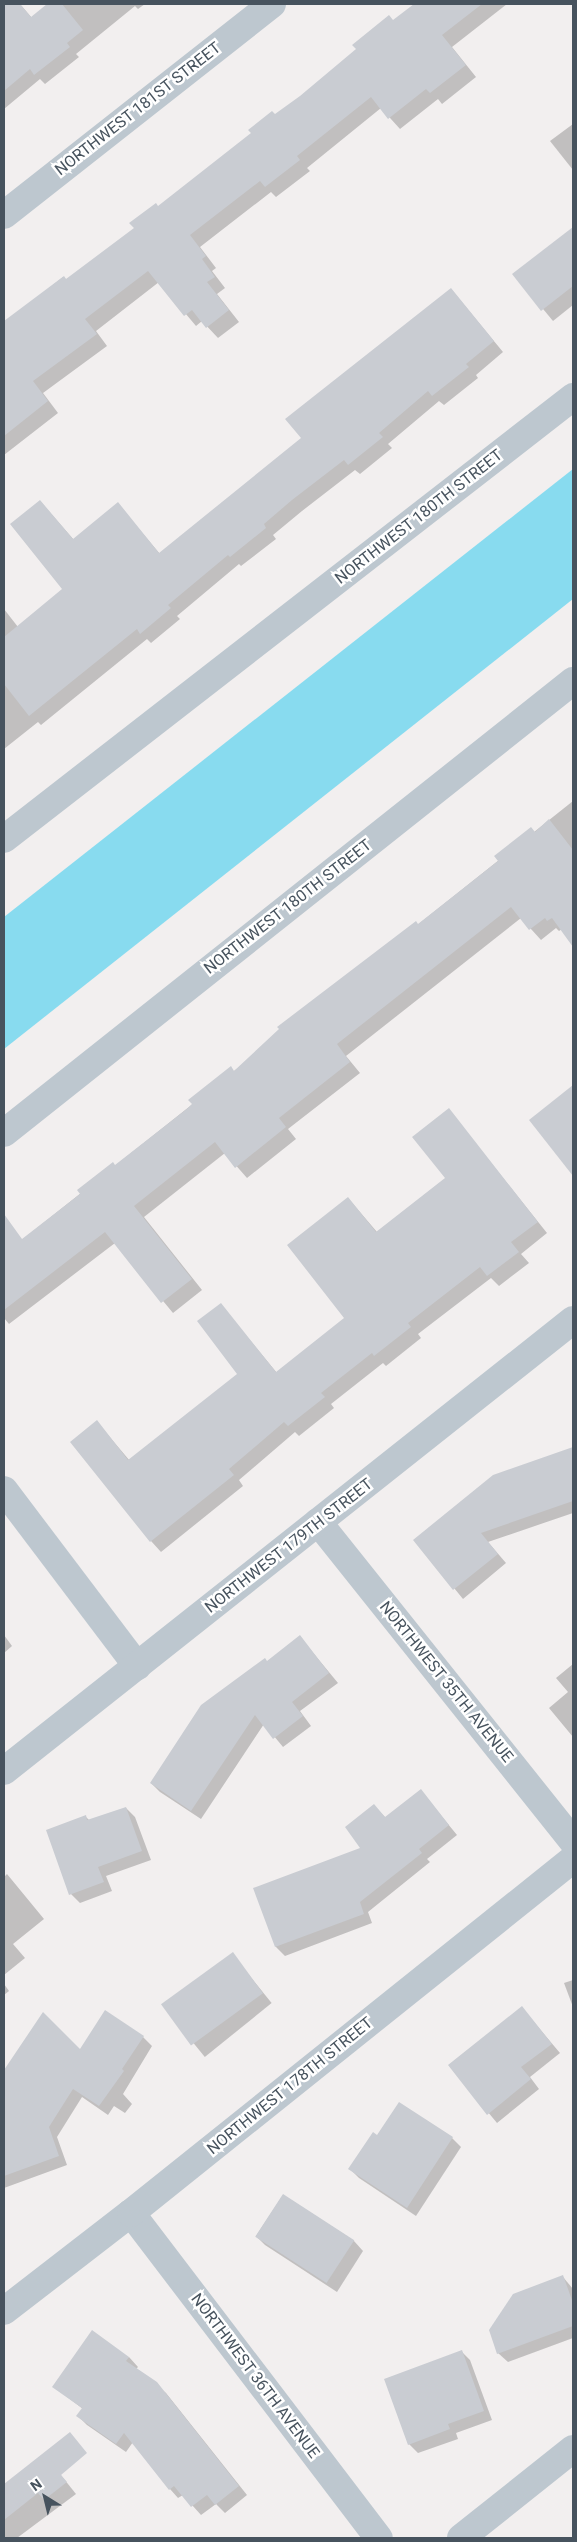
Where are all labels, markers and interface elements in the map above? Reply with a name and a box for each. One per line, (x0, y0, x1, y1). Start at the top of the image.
street label: NORTHWEST 181ST STREET (51, 38, 225, 180)
street label: NORTHWEST 180TH STREET (331, 446, 507, 588)
street label: NORTHWEST 180TH STREET (200, 836, 376, 978)
street label: NORTHWEST 179TH STREET (201, 1475, 377, 1617)
street label: NORTHWEST 35TH AVENUE (375, 1598, 517, 1766)
street label: NORTHWEST 178TH STREET (203, 2013, 377, 2159)
street label: NORTHWEST 36TH AVENUE (187, 2290, 323, 2462)
north arrow (20, 2472, 70, 2522)
text: N (27, 2475, 45, 2494)

